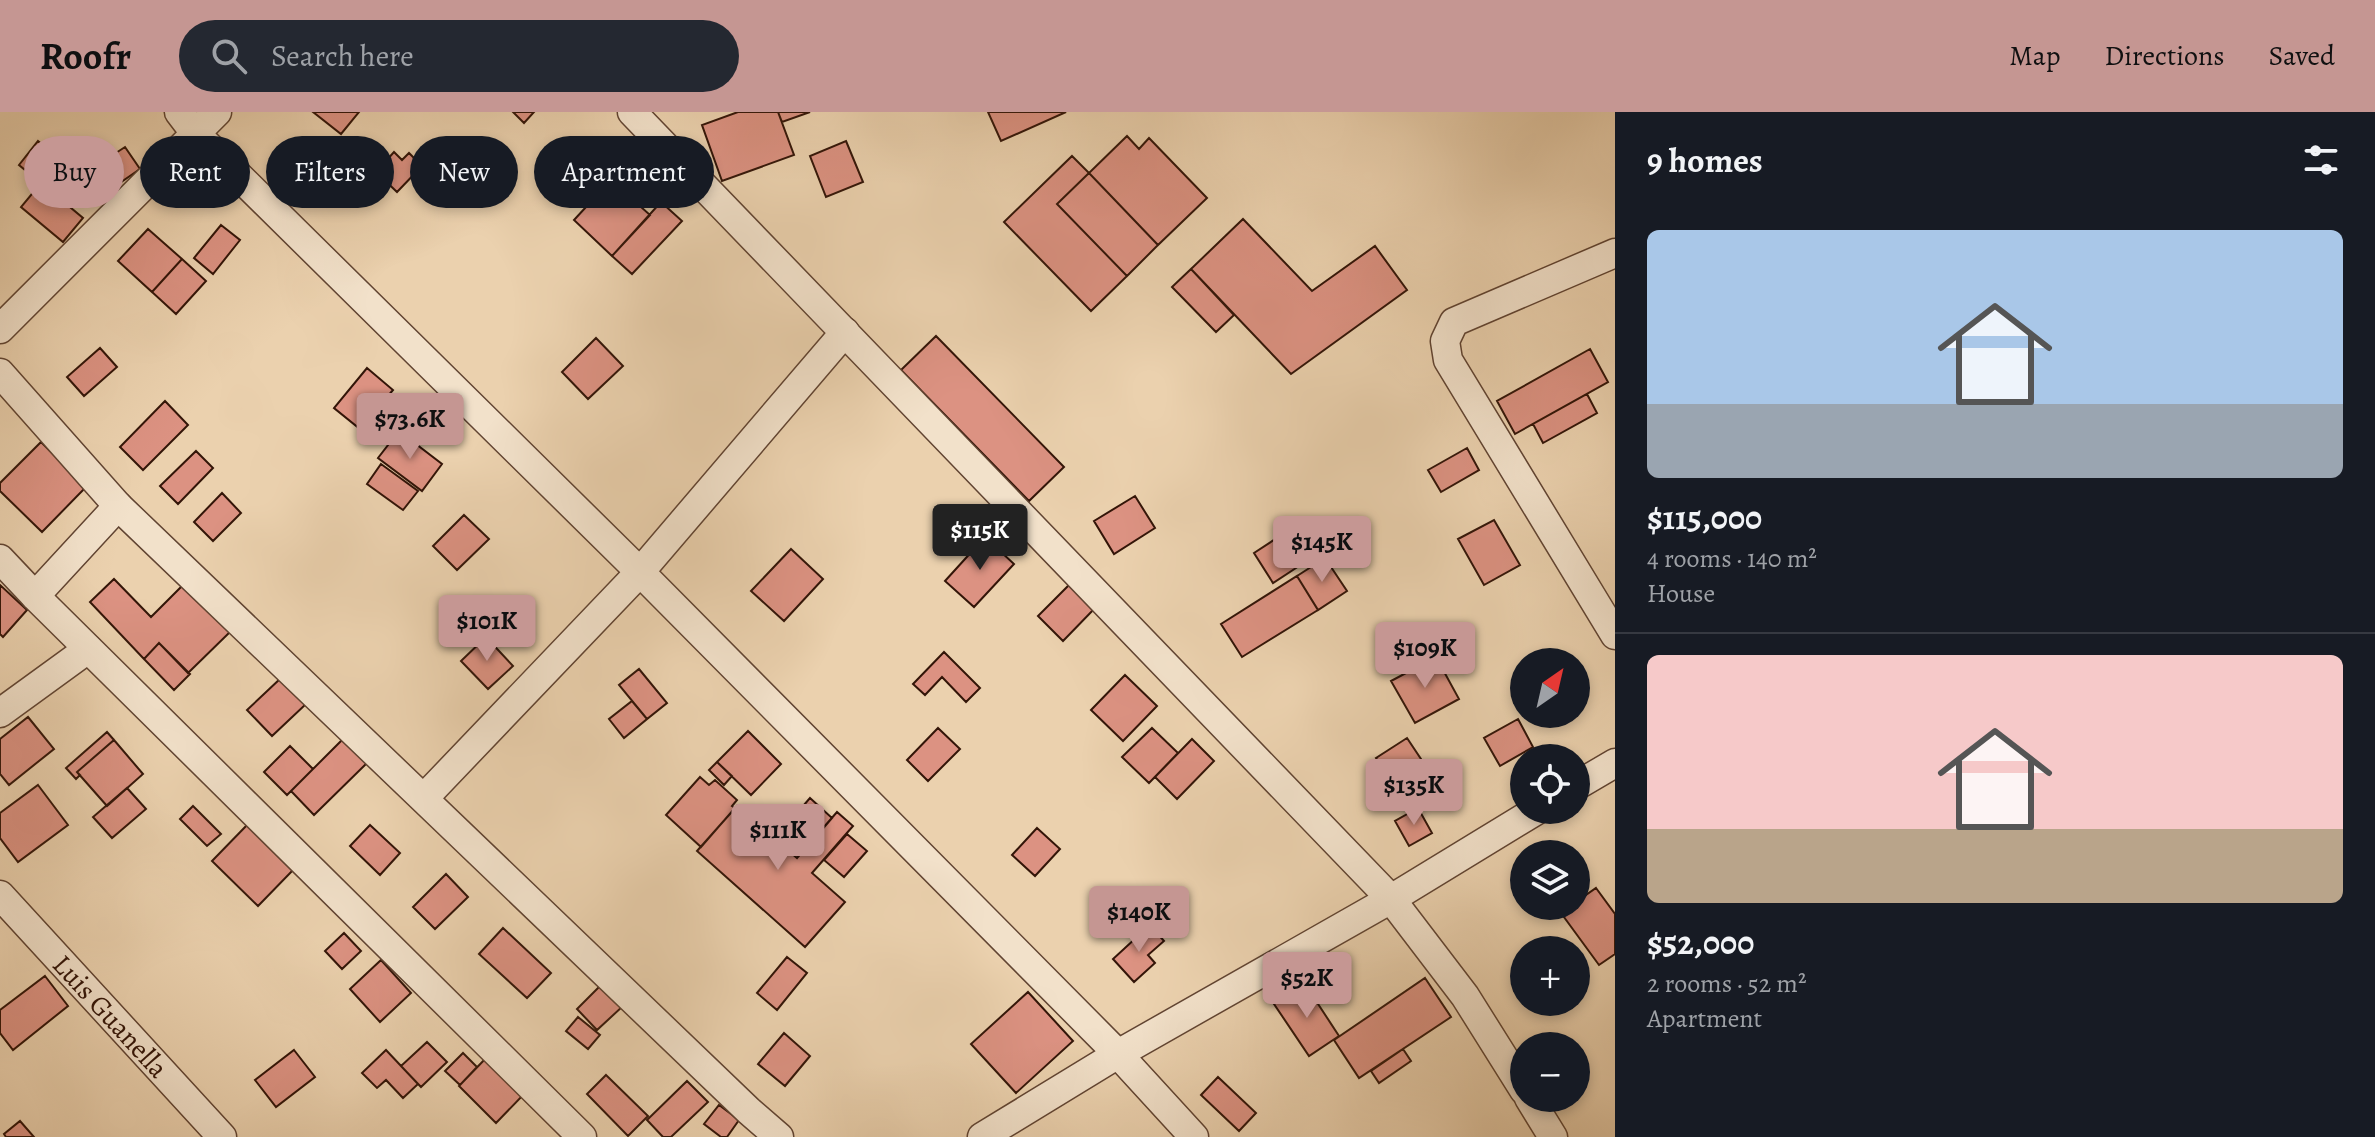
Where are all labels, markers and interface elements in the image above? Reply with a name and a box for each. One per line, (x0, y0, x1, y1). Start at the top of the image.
search box (179, 20, 739, 92)
text: Roofr (40, 30, 131, 82)
icon: search (207, 34, 251, 78)
text: Search here (271, 36, 414, 76)
text: Map (2009, 37, 2060, 75)
text: Directions (2104, 37, 2225, 75)
text: Saved (2269, 37, 2335, 75)
chip: Buy (24, 136, 124, 208)
chip: Rent (140, 136, 250, 208)
chip: Filters (266, 136, 394, 208)
chip: New (410, 136, 518, 208)
chip: Apartment (534, 136, 714, 208)
text: 9 homes (1647, 137, 1763, 184)
icon: filters (2299, 138, 2343, 182)
icon: home (1923, 282, 2067, 426)
pin: $73.6K (345, 393, 475, 461)
text: $73.6K (375, 401, 445, 436)
text: $115,000 (1647, 494, 1762, 541)
pin: $115K (924, 504, 1036, 572)
text: $115K (951, 512, 1009, 547)
pin: $145K (1266, 516, 1378, 584)
text: $145K (1291, 524, 1353, 559)
text: 4 rooms · 140 m² (1647, 541, 1817, 576)
text: House (1647, 576, 1715, 611)
pin: $101K (431, 595, 543, 663)
text: $101K (457, 603, 517, 638)
pin: $109K (1369, 622, 1481, 690)
text: $109K (1393, 630, 1457, 665)
north arrow (1510, 648, 1590, 728)
map controls (1510, 648, 1590, 1112)
icon: home (1923, 707, 2067, 851)
button: locate (1510, 744, 1590, 824)
pin: $135K (1358, 759, 1470, 827)
text: $135K (1384, 767, 1444, 802)
pin: $111K (722, 804, 834, 872)
text: $111K (749, 812, 807, 847)
button: layers (1510, 840, 1590, 920)
pin: $140K (1083, 886, 1195, 954)
text: $140K (1107, 894, 1171, 929)
text: $52,000 (1647, 919, 1754, 966)
button: + (1510, 936, 1590, 1016)
street label: Luis Guanella (44, 947, 177, 1087)
pin: $52K (1260, 952, 1354, 1020)
text: $52K (1281, 960, 1333, 995)
text: 2 rooms · 52 m² (1647, 966, 1806, 1001)
text: Apartment (1647, 1001, 1762, 1036)
button: − (1510, 1032, 1590, 1112)

